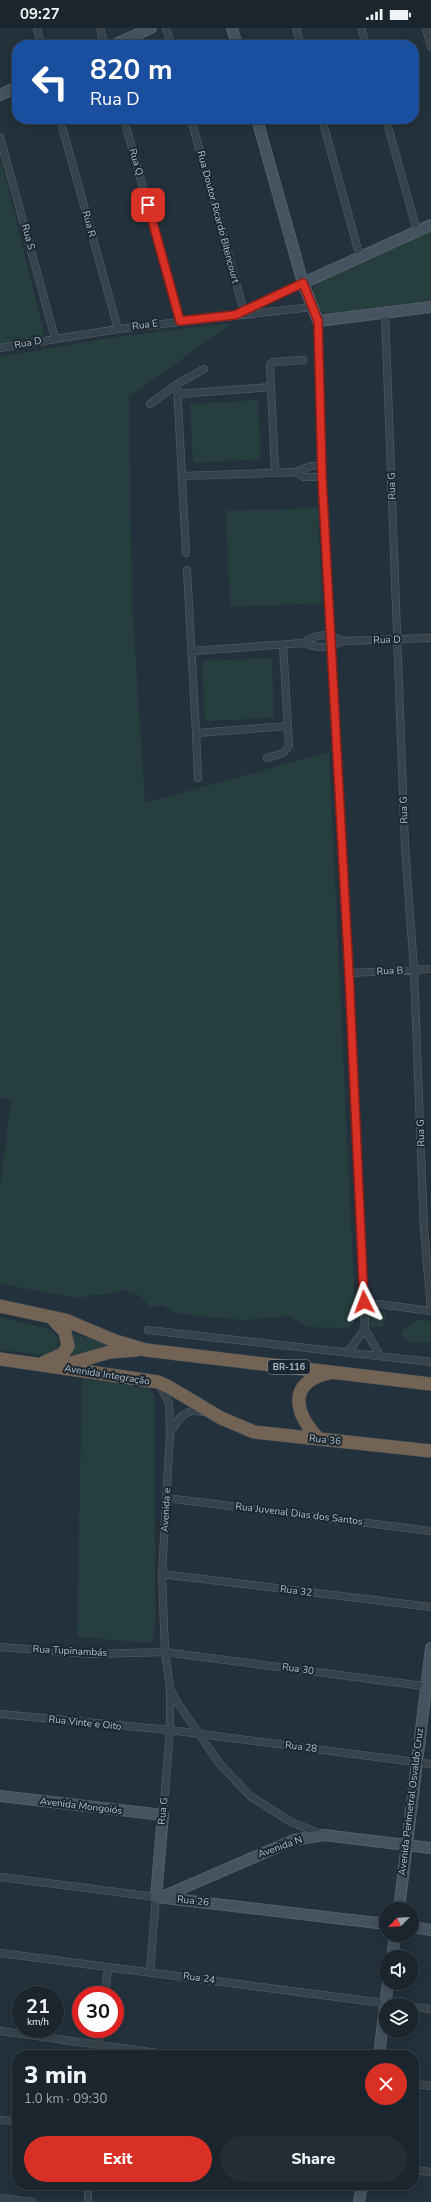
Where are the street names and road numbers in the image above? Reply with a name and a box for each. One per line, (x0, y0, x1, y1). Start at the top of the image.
street label: Rua Q (125, 147, 147, 178)
street label: Rua Doutor Ricardo Bitencourt (194, 149, 243, 285)
street label: Rua R (79, 209, 99, 239)
street label: Rua S (18, 222, 38, 252)
street label: Rua E (131, 316, 159, 334)
street label: Rua D (13, 333, 43, 353)
street label: Rua G (385, 472, 399, 500)
street label: Rua D (373, 633, 401, 647)
street label: Rua G (397, 796, 411, 824)
street label: Rua B (376, 963, 404, 979)
street label: Rua G (414, 1119, 428, 1147)
road number: BR-116 (268, 1360, 310, 1374)
street label: Avenida Integração (63, 1361, 151, 1389)
street label: Rua 36 (308, 1431, 342, 1449)
street label: Avenida e (158, 1487, 174, 1533)
street label: Rua Juvenal Dias dos Santos (235, 1499, 364, 1529)
street label: Rua 32 (279, 1582, 313, 1600)
street label: Rua Tupinambás (32, 1642, 108, 1660)
street label: Rua 30 (281, 1660, 315, 1678)
street label: Rua Vinte e Oito (48, 1712, 123, 1734)
street label: Avenida Perimetral Osvaldo Cruz (395, 1727, 427, 1876)
street label: Rua 28 (284, 1738, 318, 1756)
street label: Avenida Mongoiós (39, 1794, 123, 1818)
street label: Rua G (155, 1797, 171, 1825)
street label: Avenida N (256, 1832, 304, 1862)
street label: Rua 26 (176, 1892, 210, 1910)
street label: Rua 24 (182, 1969, 216, 1987)

